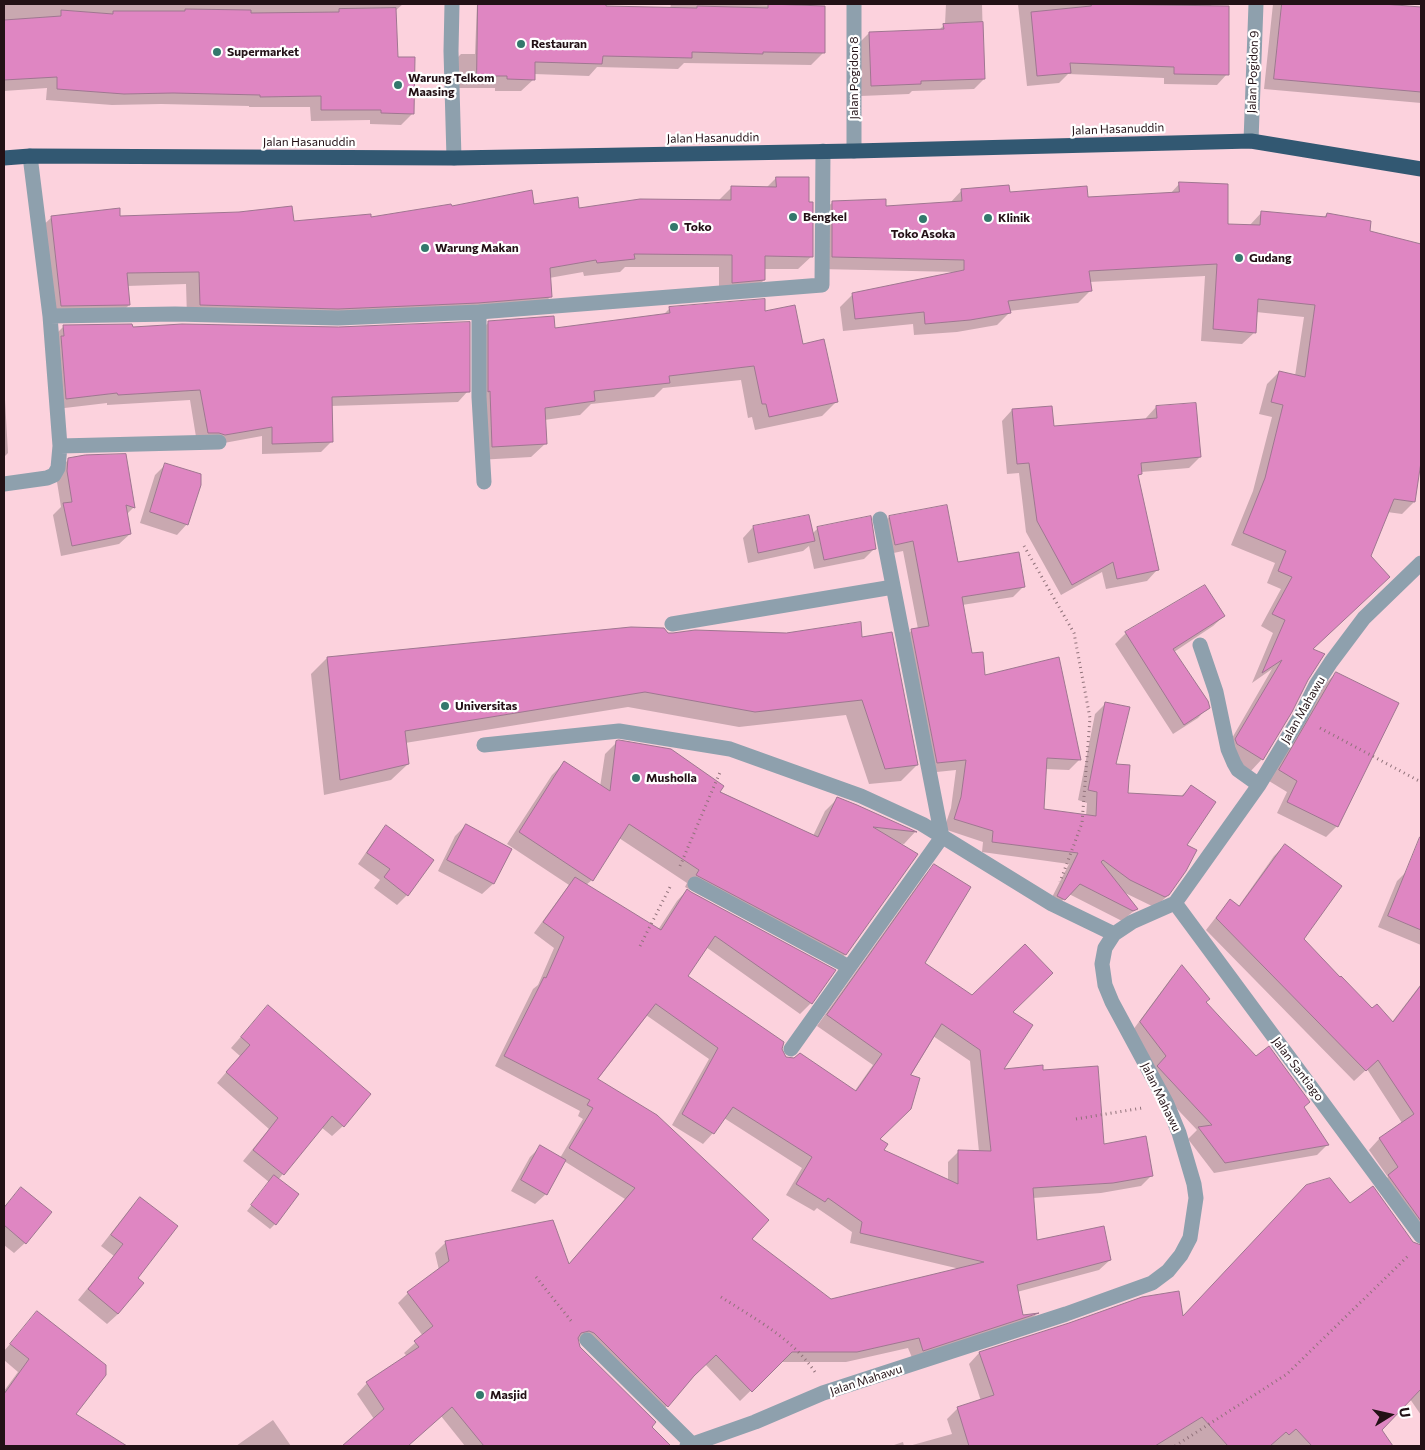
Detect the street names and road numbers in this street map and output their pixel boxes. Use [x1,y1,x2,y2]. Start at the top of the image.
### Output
street label: Jalan Pogidon 9 [1244,30,1262,114]
street label: Jalan Pogidon 8 [847,37,861,119]
street label: Jalan Hasanuddin [1071,120,1165,138]
street label: Jalan Hasanuddin [667,130,759,146]
street label: Jalan Hasanuddin [263,135,355,149]
street label: Jalan Mahawu [1278,674,1328,746]
street label: Jalan Santiago [1269,1034,1327,1104]
street label: Jalan Mahawu [1138,1060,1184,1134]
street label: Jalan Mahawu [828,1362,904,1398]

